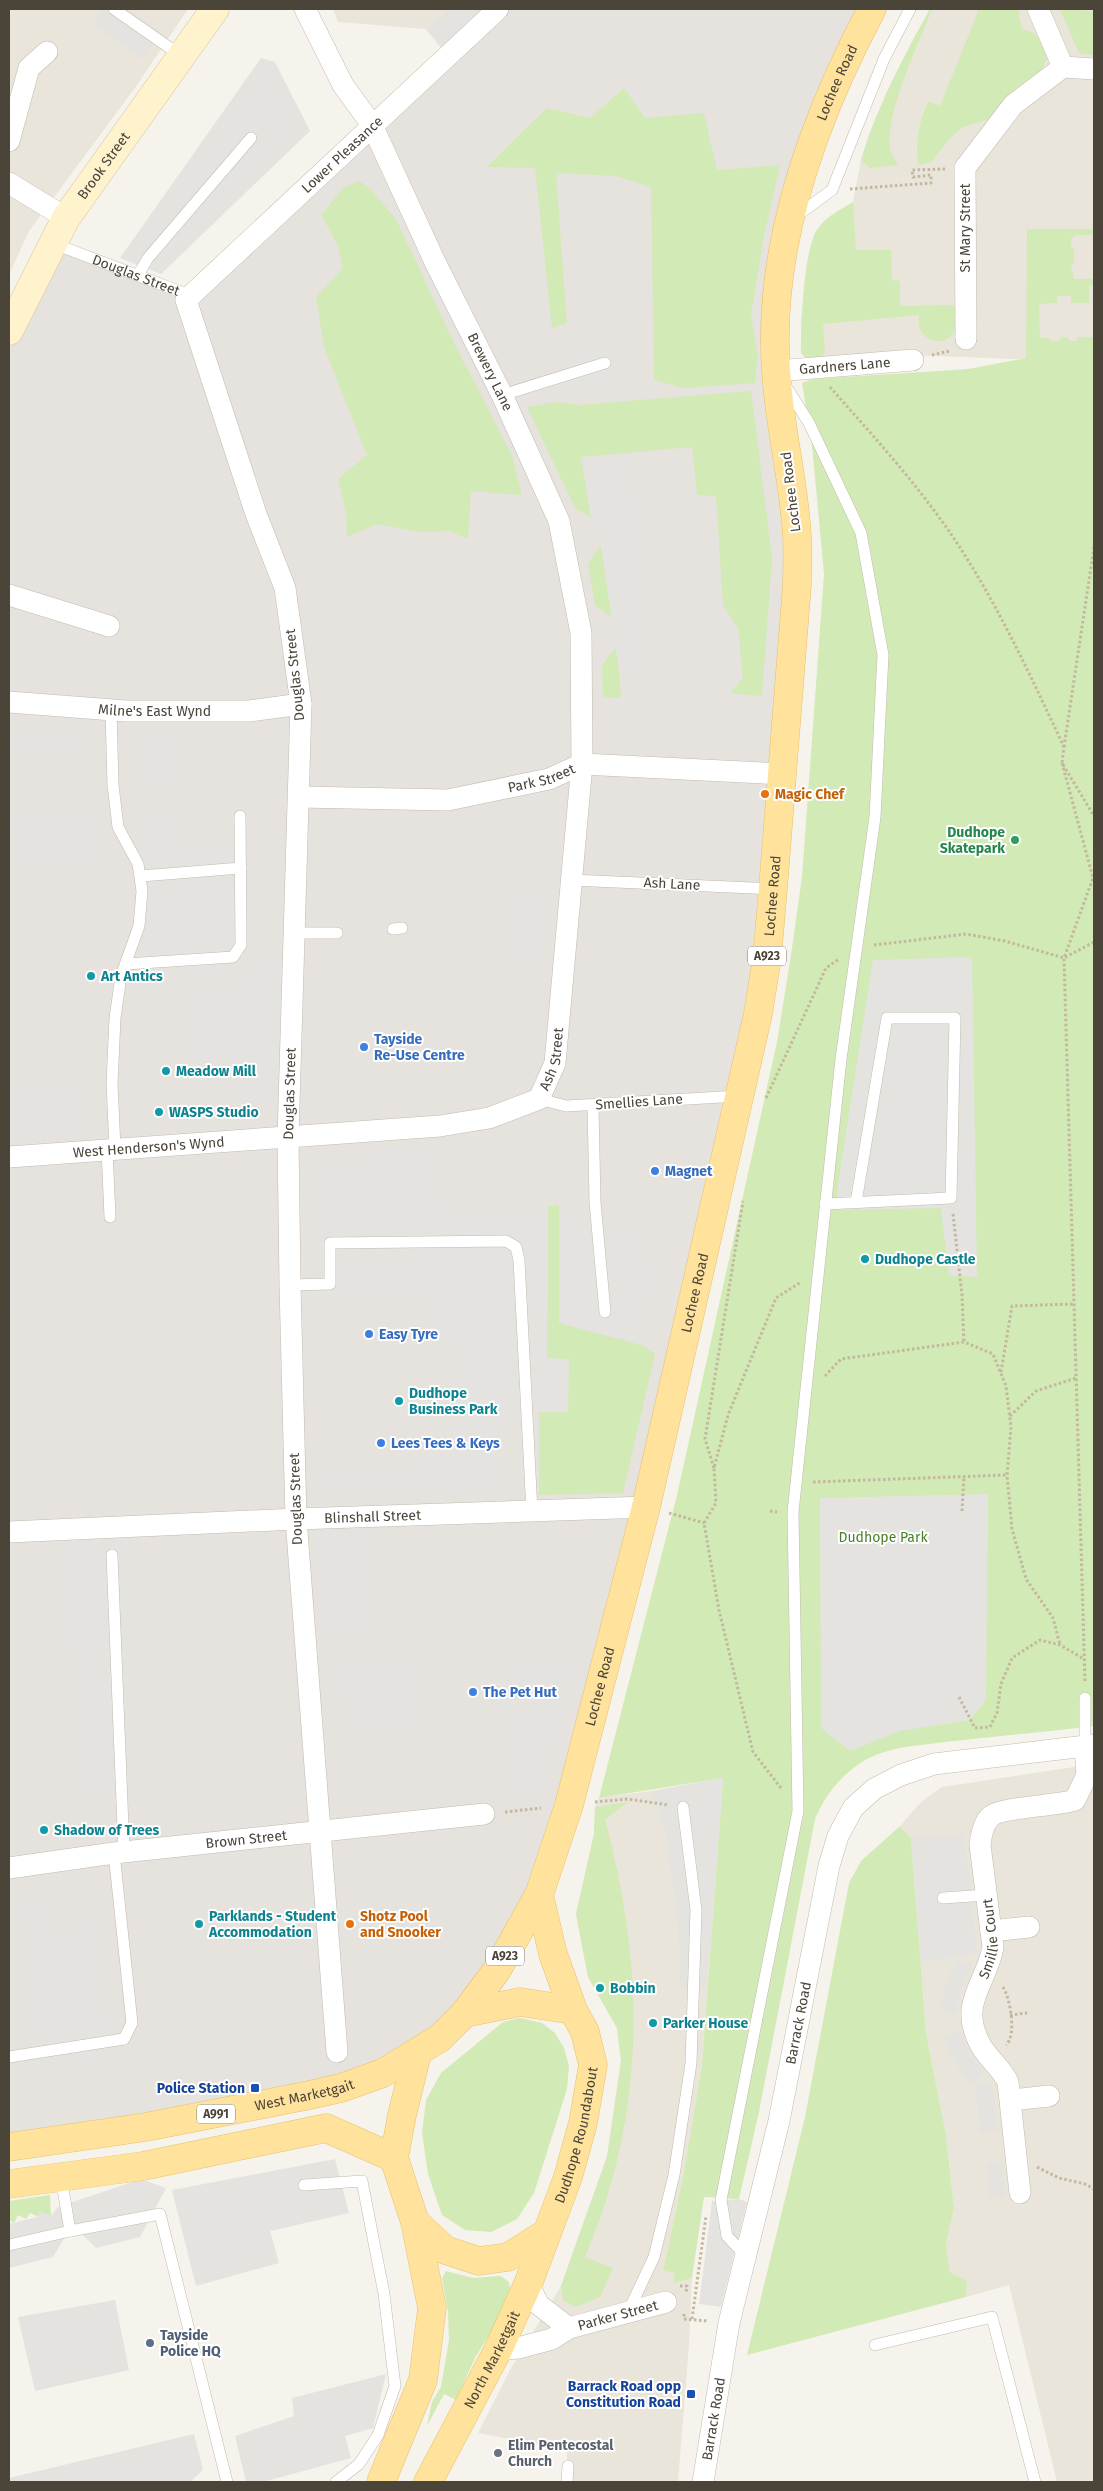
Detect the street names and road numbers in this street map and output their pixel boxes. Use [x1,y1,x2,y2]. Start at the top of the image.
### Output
street label: Lochee Road [813,42,861,123]
street label: Lower Pleasance [298,112,386,196]
street label: Brook Street [74,128,134,203]
street label: St Mary Street [957,183,974,272]
street label: Douglas Street [90,251,183,300]
street label: Brewery Lane [464,330,516,414]
street label: Gardners Lane [799,353,891,378]
street label: Lochee Road [778,451,804,533]
street label: Douglas Street [282,627,308,722]
street label: Milne's East Wynd [98,700,211,720]
street label: Park Street [506,760,578,796]
street label: Lochee Road [760,855,784,937]
street label: Ash Lane [643,874,701,894]
road number: A923 [748,946,786,966]
street label: Ash Street [535,1026,567,1093]
street label: Douglas Street [279,1046,299,1140]
street label: Smellies Lane [595,1090,683,1114]
street label: West Henderson's Wynd [72,1133,225,1161]
street label: Lochee Road [677,1251,712,1334]
street label: Douglas Street [286,1452,306,1545]
street label: Blinshall Street [324,1506,422,1527]
street label: Lochee Road [581,1645,618,1728]
street label: Brown Street [205,1826,289,1852]
street label: Smillie Court [975,1897,1002,1981]
road number: A923 [486,1946,524,1965]
street label: Barrack Road [782,1980,815,2066]
street label: Dudhope Roundabout [550,2065,601,2206]
street label: West Marketgait [253,2075,357,2114]
road number: A991 [197,2104,235,2124]
street label: Parker Street [576,2296,661,2334]
street label: North Marketgait [460,2307,524,2411]
street label: Barrack Road [698,2376,728,2462]

